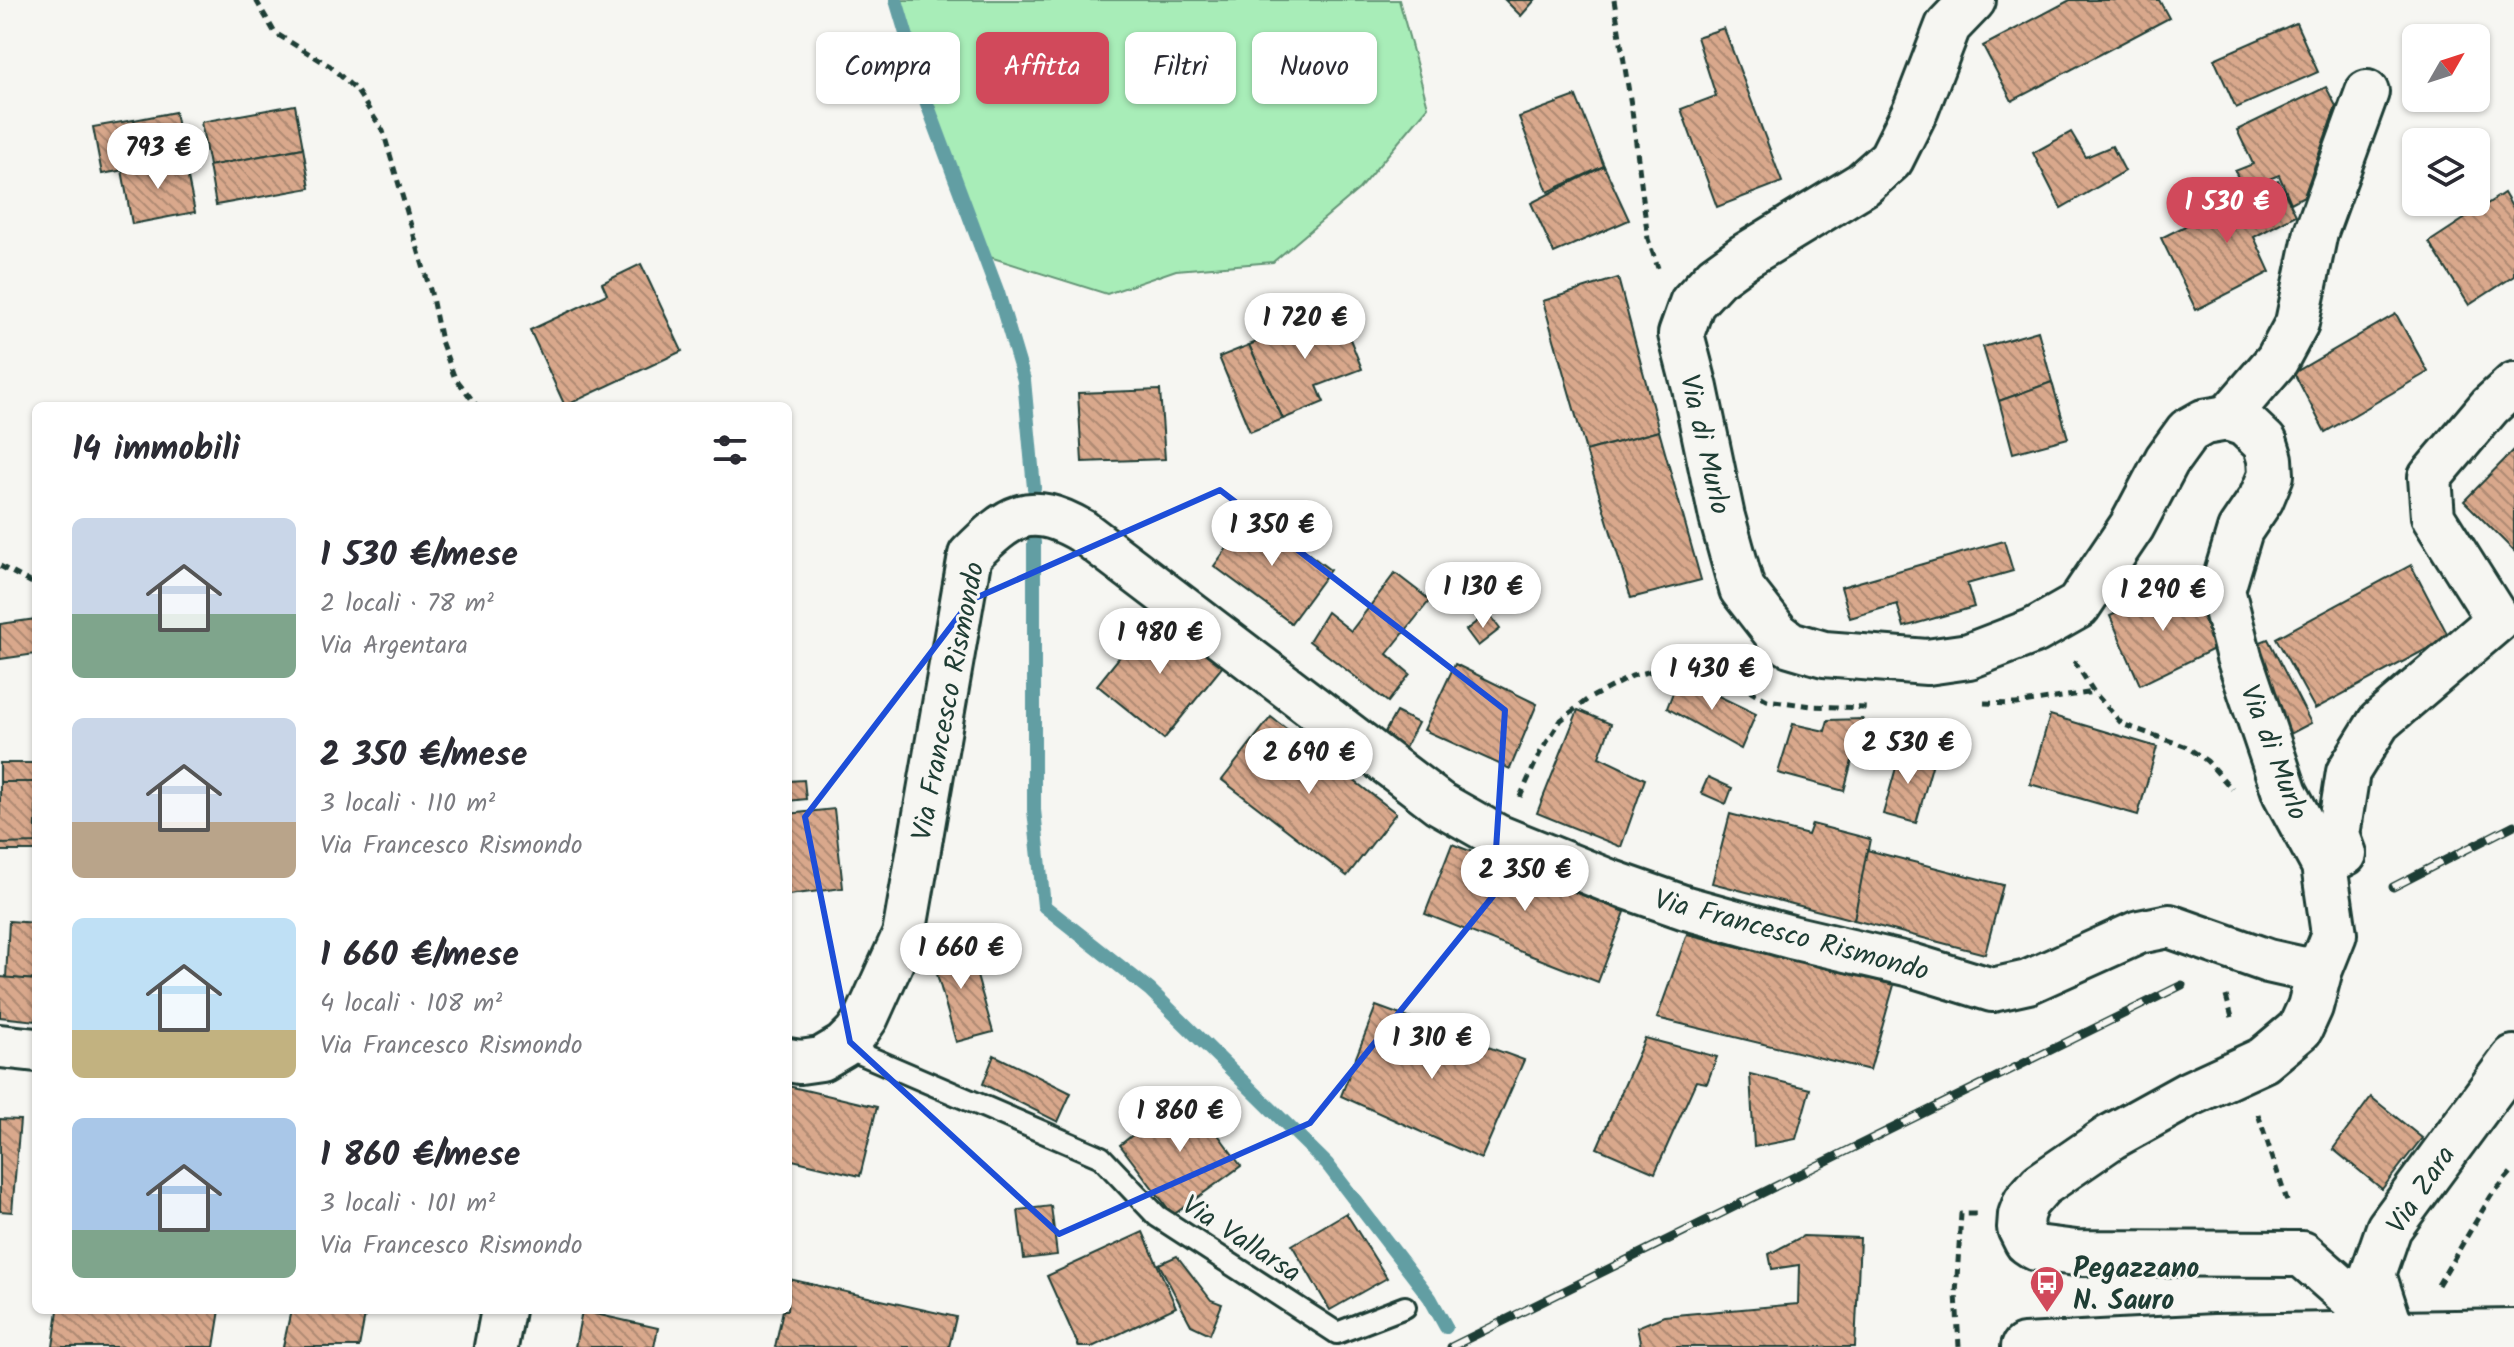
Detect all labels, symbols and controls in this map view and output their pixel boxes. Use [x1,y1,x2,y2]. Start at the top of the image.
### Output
north arrow [2402,24,2490,112]
map controls [2402,24,2490,216]
chip: Compra [816,32,960,104]
chip: Affitta [976,32,1109,104]
chip: Filtri [1125,32,1236,104]
chip: Nuovo [1252,32,1377,104]
pin: 793 € [102,123,214,191]
text: 793 € [125,128,191,170]
button: layers [2402,128,2490,216]
pin: 1 530 € [2153,177,2301,245]
text: 1 530 € [2184,182,2270,224]
pin: 1 720 € [1231,293,1379,361]
text: 1 720 € [1262,298,1348,340]
street label: Via di Murlo [1666,370,1741,519]
text: 14 immobili [72,423,240,477]
icon: filters [708,428,752,472]
pin: 1 350 € [1198,500,1346,568]
text: 1 350 € [1229,505,1315,547]
text: 1 530 €/mese [320,529,518,583]
icon: home [136,550,232,646]
street label: Via Francesco Rismondo [900,558,999,845]
pin: 1 130 € [1409,562,1557,630]
pin: 1 290 € [2089,565,2237,633]
text: 1 130 € [1443,567,1523,609]
text: 1 290 € [2120,570,2206,612]
text: 2 locali · 78 m² [320,583,494,625]
pin: 1 980 € [1086,608,1234,676]
text: 1 980 € [1117,613,1203,655]
text: Via Argentara [320,625,468,667]
pin: 1 430 € [1638,644,1786,712]
text: 1 430 € [1669,649,1755,691]
street label: Via di Murlo [2226,678,2319,827]
pin: 2 530 € [1834,718,1982,786]
text: 2 530 € [1862,723,1954,765]
pin: 2 690 € [1235,728,1383,796]
text: 2 350 €/mese [320,729,527,783]
text: 2 690 € [1263,733,1355,775]
icon: home [136,750,232,846]
text: 3 locali · 110 m² [320,783,495,825]
text: Via Francesco Rismondo [320,825,583,867]
pin: 2 350 € [1451,845,1599,913]
text: 2 350 € [1479,850,1571,892]
street label: Via Francesco Rismondo [1649,878,1934,995]
pin: 1 660 € [887,923,1035,991]
text: 1 660 € [918,928,1004,970]
text: 1 660 €/mese [320,929,519,983]
icon: home [136,950,232,1046]
text: 4 locali · 108 m² [320,983,502,1025]
pin: 1 310 € [1358,1013,1506,1081]
text: 1 310 € [1392,1018,1472,1060]
text: Via Francesco Rismondo [320,1025,583,1067]
pin: 1 860 € [1106,1086,1254,1154]
text: 1 860 € [1136,1091,1224,1133]
text: 1 860 €/mese [320,1129,520,1183]
street label: Via Zara [2376,1137,2468,1244]
icon: home [136,1150,232,1246]
text: 3 locali · 101 m² [320,1183,495,1225]
street label: Via Vallarsa [1172,1184,1310,1296]
text: Via Francesco Rismondo [320,1225,583,1267]
place label: Pegazzano N. Sauro [2073,1247,2199,1324]
bus stop icon: Pegazzano N. Sauro [2028,1264,2066,1314]

